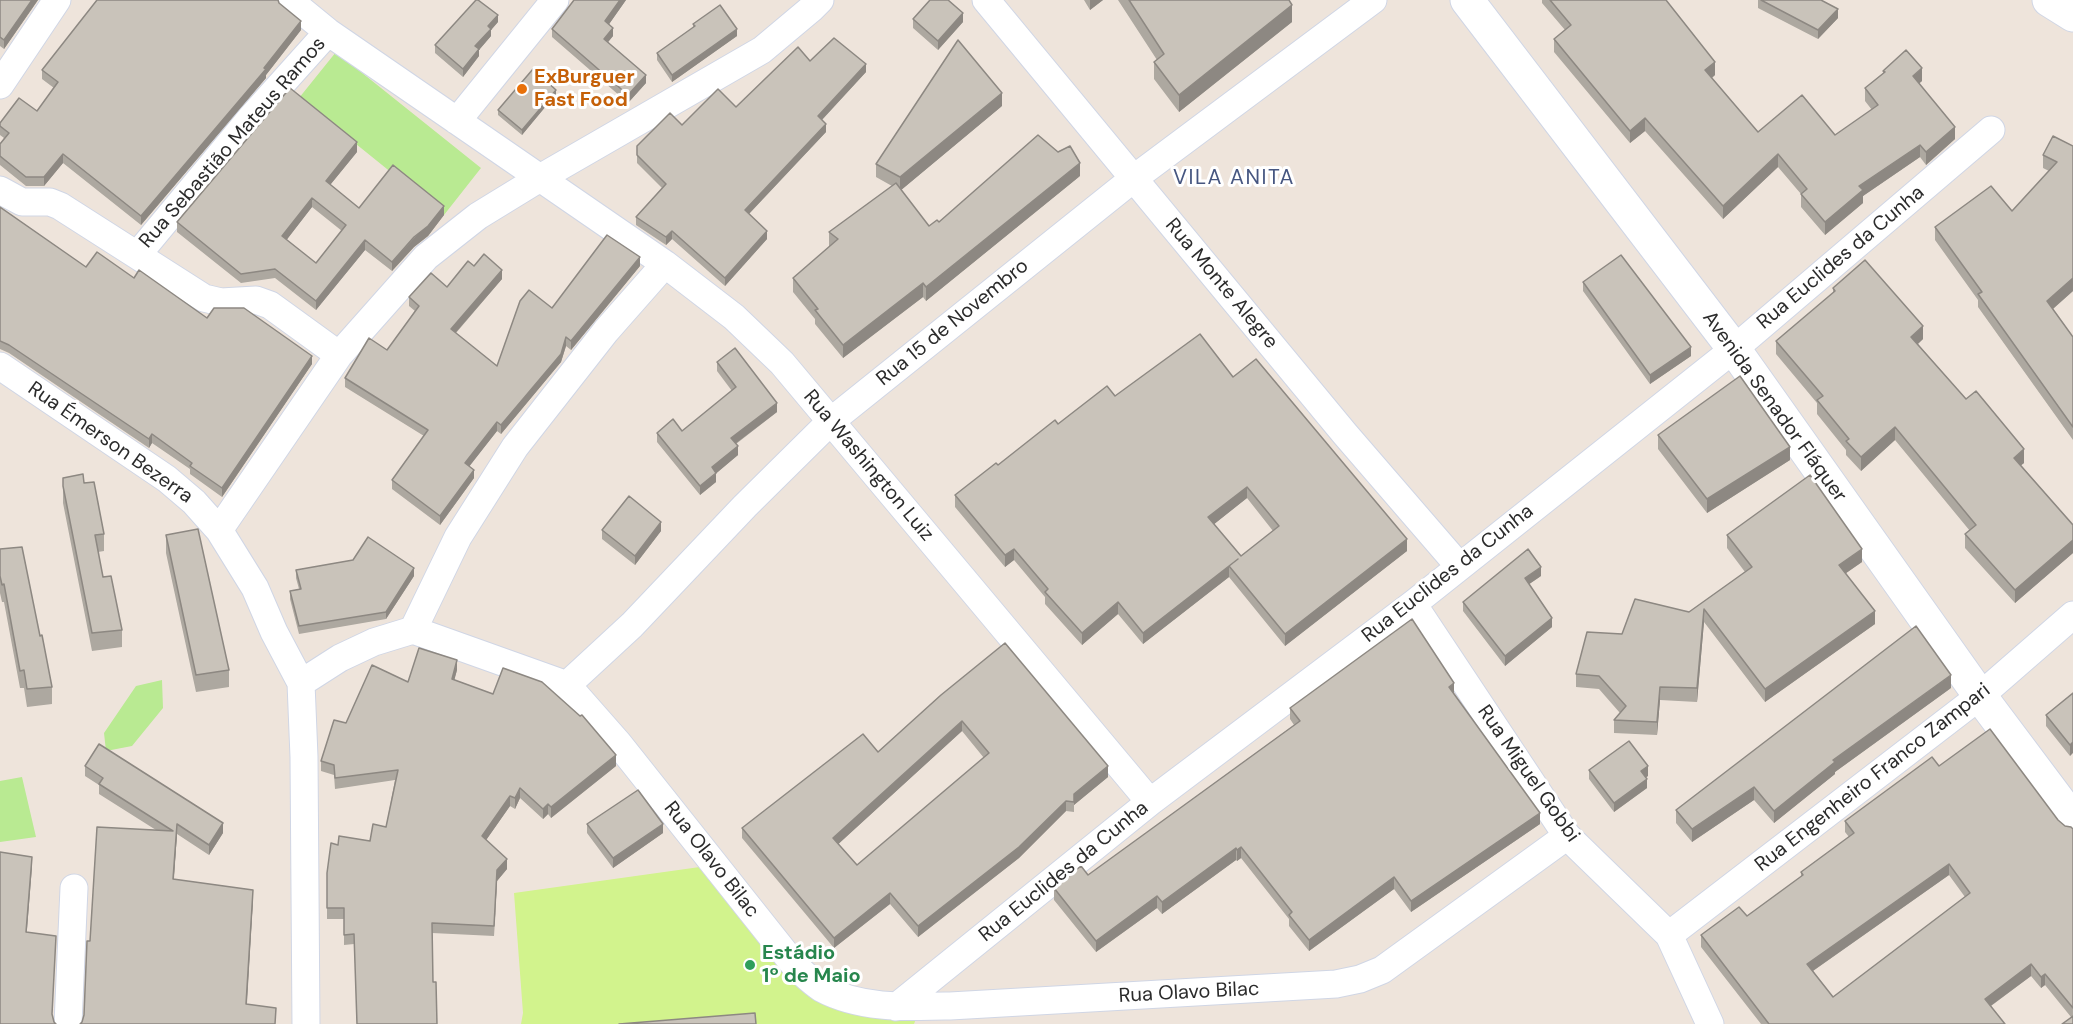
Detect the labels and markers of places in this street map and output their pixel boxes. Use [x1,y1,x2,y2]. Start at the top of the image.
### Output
place label: ExBurguer Fast Food [534,66,635,113]
marker: ExBurguer Fast Food [515,82,529,96]
place label: Estádio 1º de Maio [762,942,861,989]
marker: Estádio 1º de Maio [743,958,757,972]

